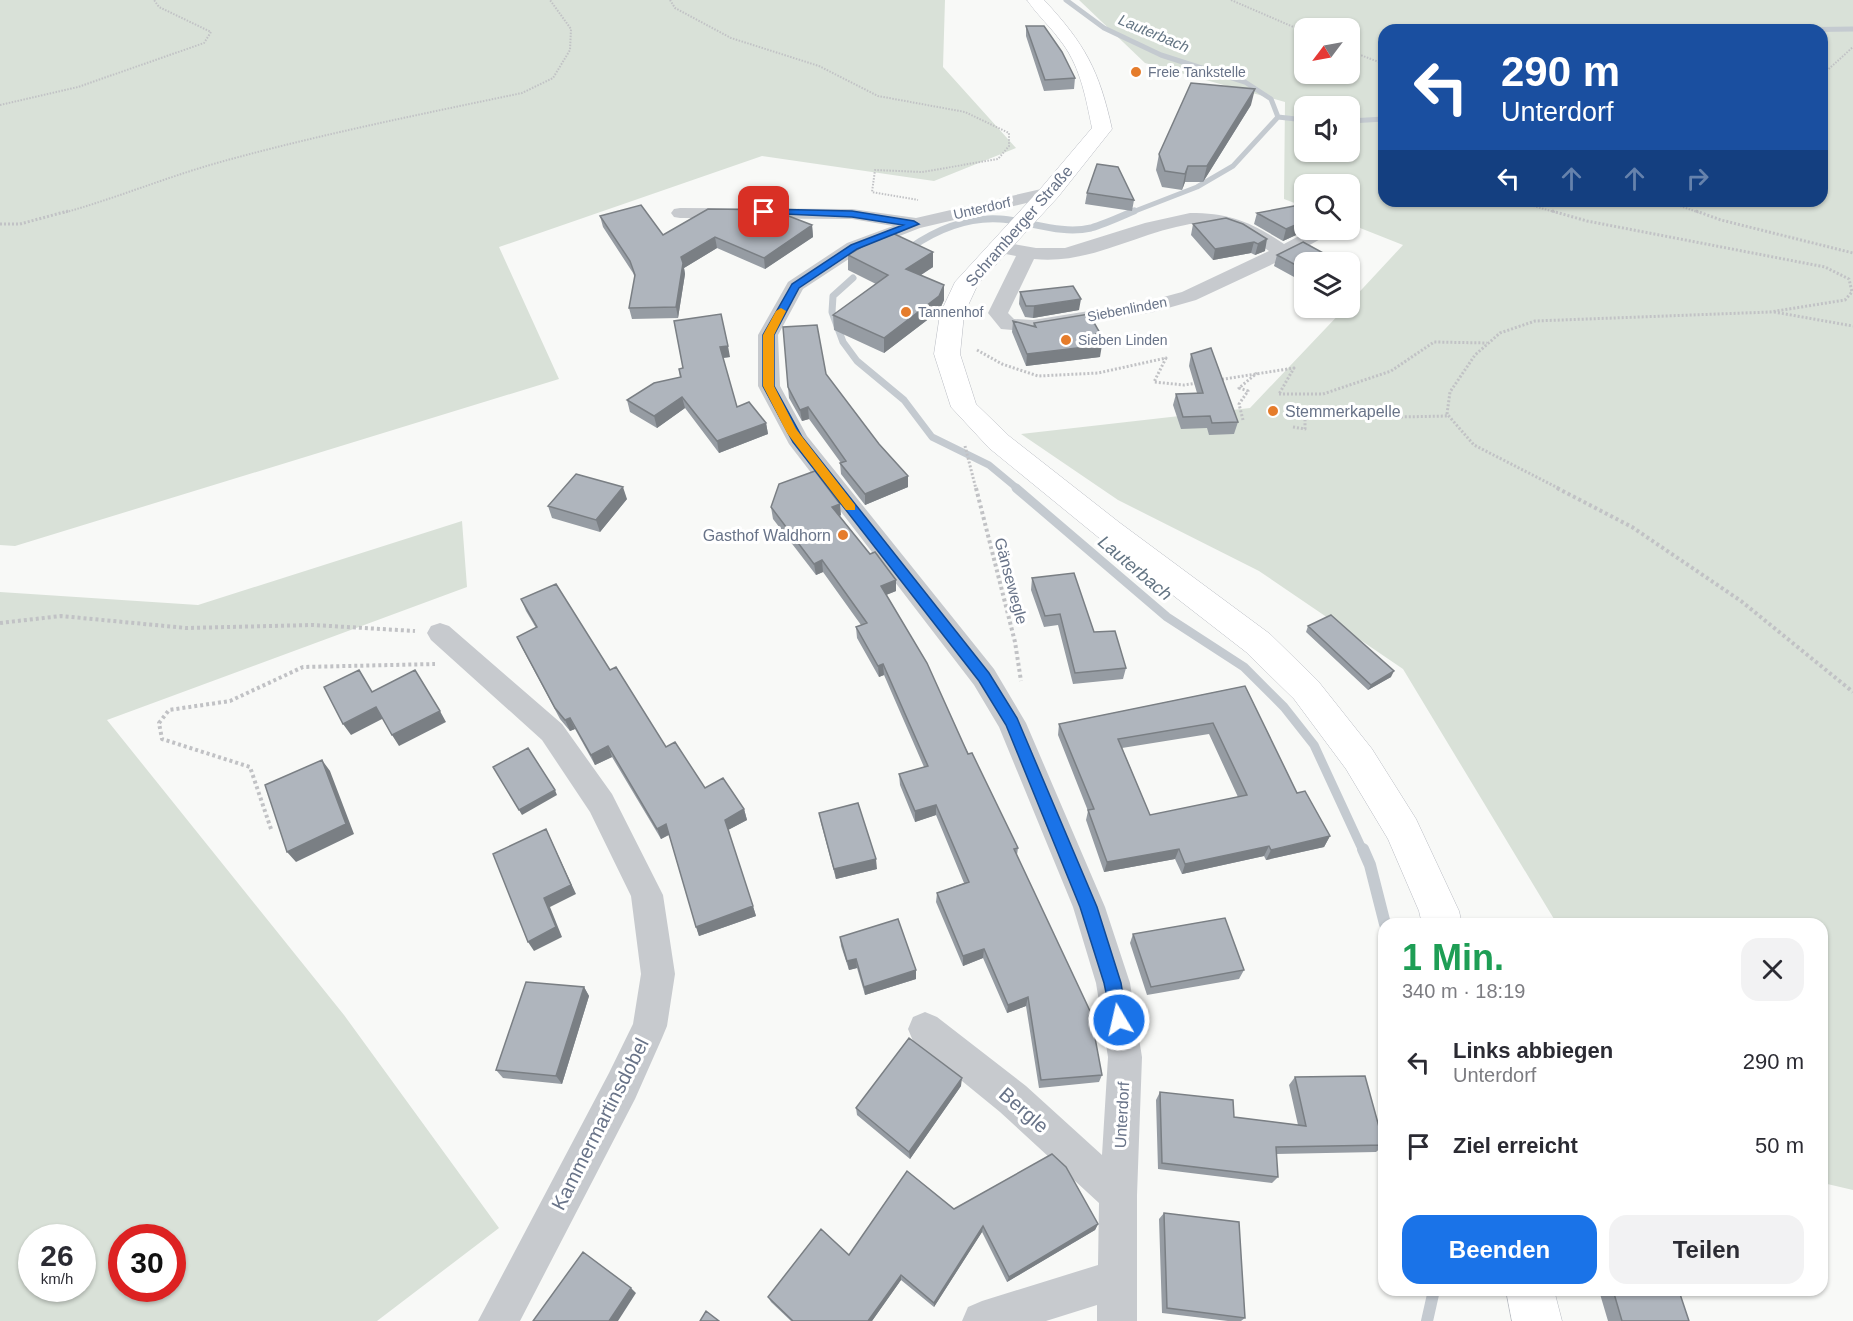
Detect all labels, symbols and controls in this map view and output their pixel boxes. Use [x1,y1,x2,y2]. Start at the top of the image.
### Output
water label: Lauterbach [1116,11,1192,55]
north arrow [1294,18,1360,84]
map controls [1294,18,1360,318]
icon: left [1402,48,1480,126]
text: 290 m [1501,48,1620,95]
place label: Freie Tankstelle [1148,64,1246,80]
marker: Freie Tankstelle [1129,65,1143,79]
button: sound [1294,96,1360,162]
text: Unterdorf [1501,97,1614,127]
street label: Schramberger Straße [962,162,1076,290]
icon: left [1492,162,1525,195]
icon: ahead [1555,162,1588,195]
icon: ahead [1618,162,1651,195]
icon: right [1681,162,1714,195]
button: search [1294,174,1360,240]
pin [738,186,789,237]
street label: Unterdorf [952,194,1012,222]
icon: arrive [747,195,780,228]
button: layers [1294,252,1360,318]
street label: Siebenlinden [1086,293,1168,325]
place label: Tannenhof [918,304,984,320]
marker: Tannenhof [899,305,913,319]
place label: Sieben Linden [1078,332,1168,348]
marker: Sieben Linden [1059,333,1073,347]
place label: Stemmerkapelle [1285,403,1401,420]
marker: Stemmerkapelle [1266,404,1280,418]
place label: Gasthof Waldhorn [703,527,831,544]
marker: Gasthof Waldhorn [836,528,850,542]
water label: Lauterbach [1094,531,1176,605]
street label: Gänsewegle [991,536,1031,626]
text: 1 Min. [1402,937,1504,978]
button: close [1741,938,1804,1001]
text: 340 m · 18:19 [1402,980,1525,1002]
position arrow [1087,988,1151,1052]
street label: Kammermartinsdobel [547,1034,653,1214]
text: Links abbiegen [1453,1038,1613,1063]
icon: left [1402,1046,1435,1079]
text: 290 m [1743,1049,1804,1074]
text: Unterdorf [1453,1064,1536,1086]
street label: Unterdorf [1112,1081,1132,1149]
street label: Bergle [995,1083,1053,1137]
icon: arrive [1402,1130,1435,1163]
text: Ziel erreicht [1453,1133,1578,1158]
text: 50 m [1755,1133,1804,1158]
button: Beenden [1402,1215,1597,1284]
button: Teilen [1609,1215,1804,1284]
speed limit sign: 30 [108,1224,186,1302]
text: 26 [40,1239,74,1272]
text: km/h [41,1270,73,1287]

